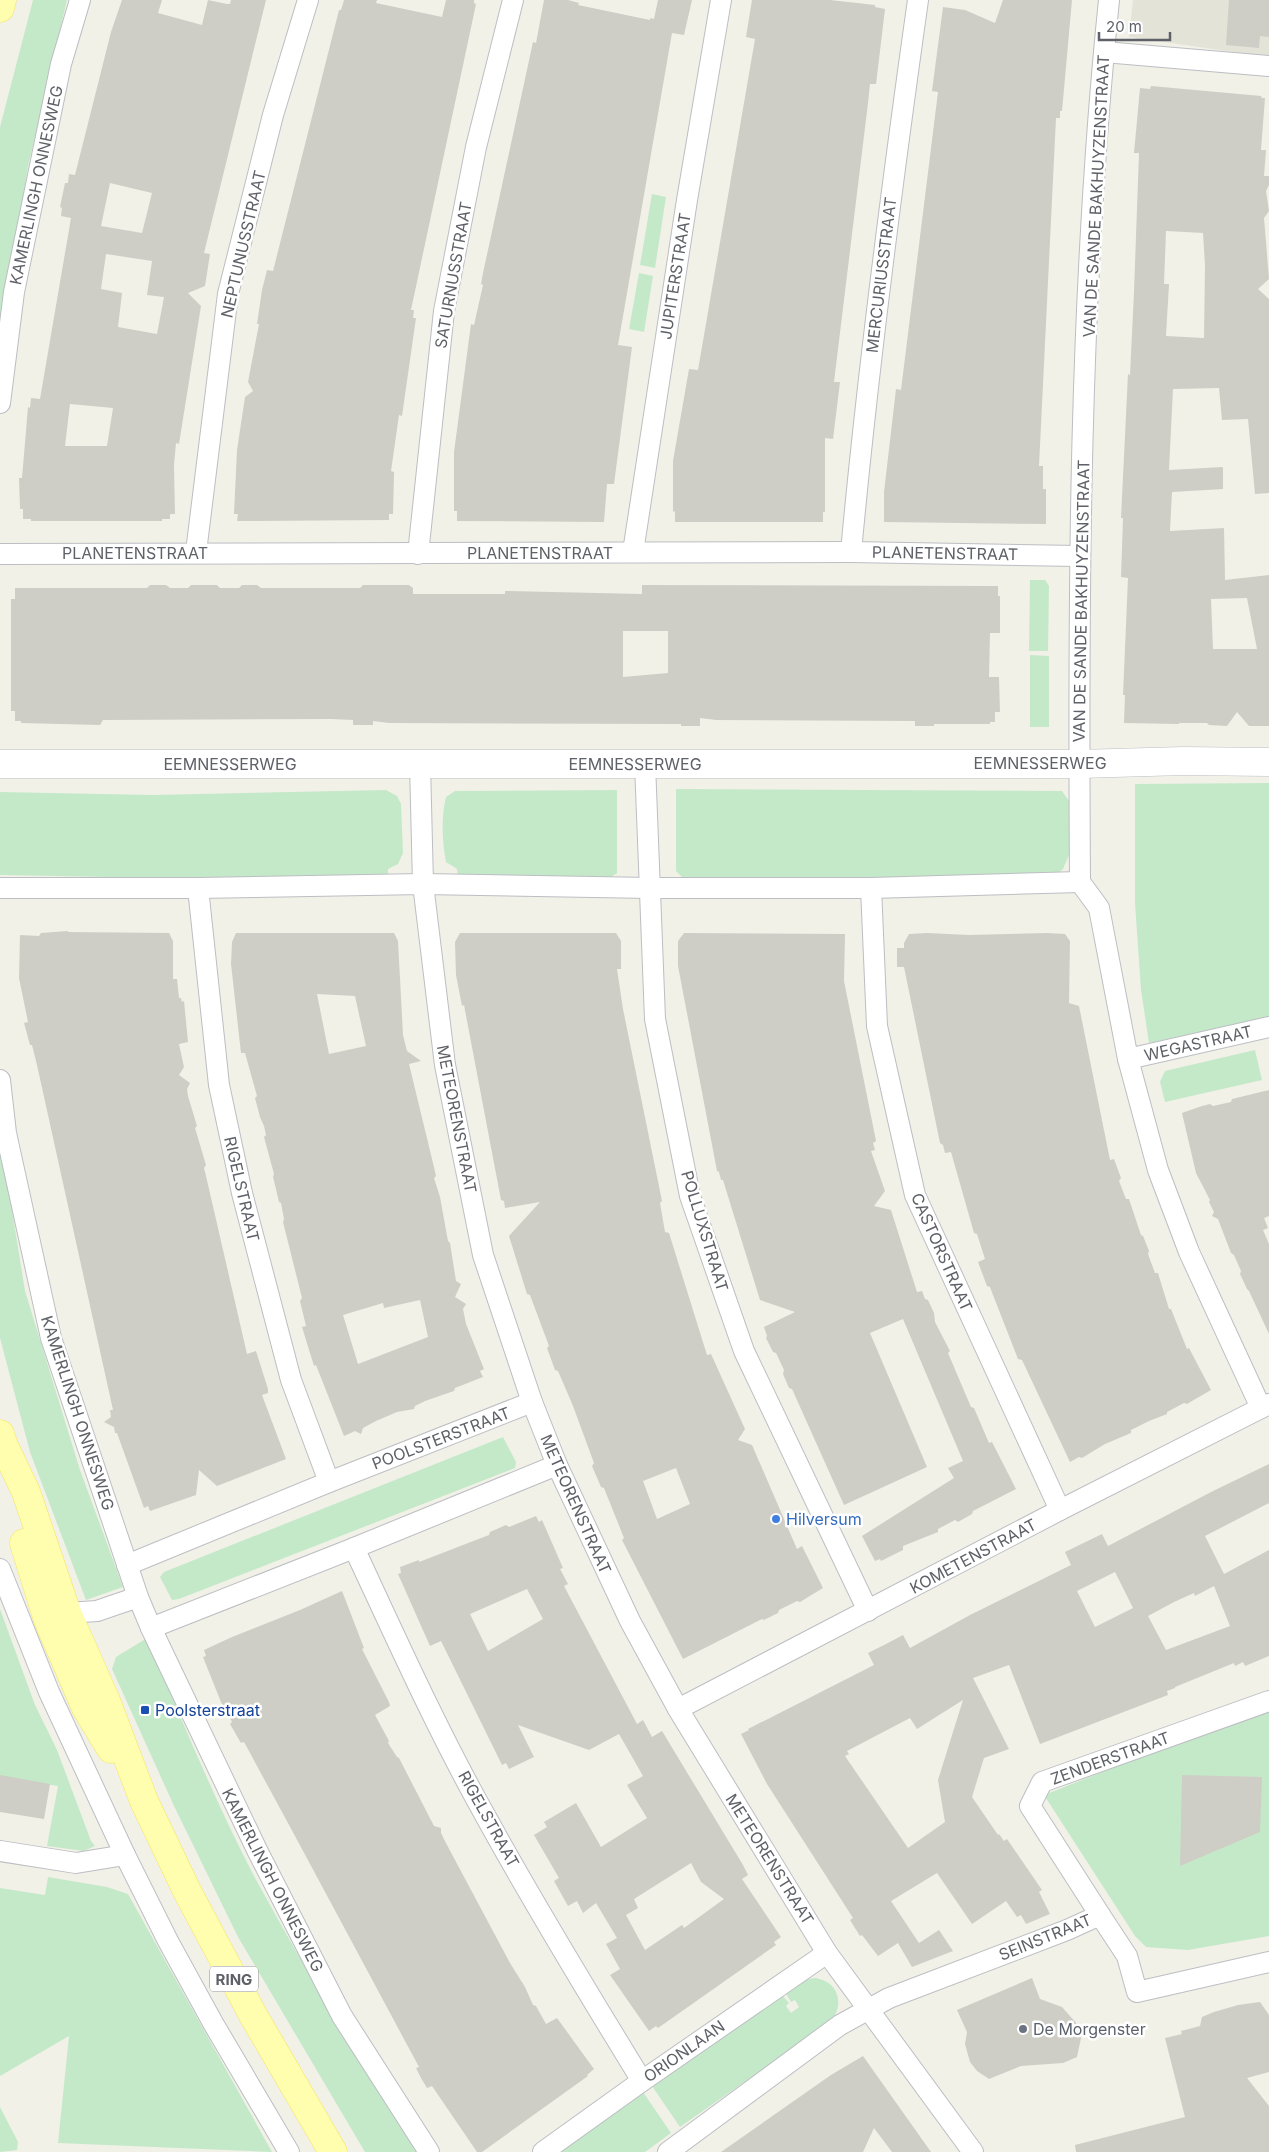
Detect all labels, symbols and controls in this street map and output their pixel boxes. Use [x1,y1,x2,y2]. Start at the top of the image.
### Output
scale bar [1099,10,1170,42]
text: 20 m [1106,17,1142,36]
street label: VAN DE SANDE BAKHUYZENSTRAAT [1079,54,1113,338]
street label: KAMERLINGH ONNESWEG [5,83,67,287]
street label: NEPTUNUSSTRAAT [216,168,270,320]
street label: MERCURIUSSTRAAT [862,196,900,354]
street label: SATURNUSSTRAAT [430,200,476,350]
street label: JUPITERSTRAAT [655,211,695,341]
street label: VAN DE SANDE BAKHUYZENSTRAAT [1069,459,1093,743]
street label: PLANETENSTRAAT [872,542,1018,564]
street label: PLANETENSTRAAT [62,543,208,563]
street label: PLANETENSTRAAT [467,543,613,563]
street label: EEMNESSERWEG [973,753,1107,773]
street label: EEMNESSERWEG [163,754,297,774]
street label: EEMNESSERWEG [568,754,702,774]
street label: WEGASTRAAT [1142,1021,1254,1065]
street label: METEORENSTRAAT [433,1043,481,1195]
street label: RIGELSTRAAT [220,1134,264,1244]
street label: POLLUXSTRAAT [677,1168,733,1294]
street label: CASTORSTRAAT [907,1190,977,1314]
street label: KAMERLINGH ONNESWEG [37,1313,119,1513]
street label: POOLSTERSTRAAT [369,1402,513,1474]
street label: METEORENSTRAAT [536,1431,616,1577]
place label: Hilversum [786,1509,862,1529]
marker: Hilversum [770,1513,782,1525]
street label: KOMETENSTRAAT [906,1514,1040,1598]
place label: Poolsterstraat [155,1700,260,1720]
marker: Poolsterstraat [139,1704,151,1716]
street label: ZENDERSTRAAT [1048,1727,1172,1789]
street label: RIGELSTRAAT [454,1767,524,1871]
street label: KAMERLINGH ONNESWEG [218,1785,328,1975]
street label: METEORENSTRAAT [722,1790,818,1928]
street label: SEINSTRAAT [996,1909,1094,1965]
road number: RING [210,1966,258,1992]
street label: ORIONLAAN [640,2016,728,2086]
place label: De Morgenster [1033,2019,1146,2039]
marker: De Morgenster [1017,2023,1029,2035]

